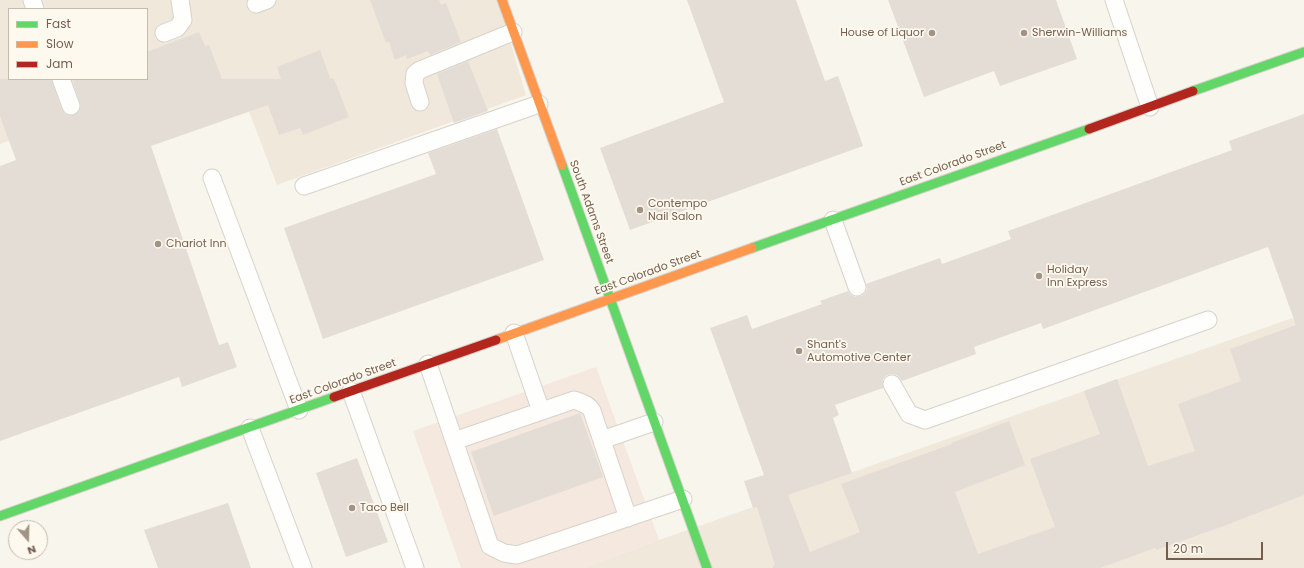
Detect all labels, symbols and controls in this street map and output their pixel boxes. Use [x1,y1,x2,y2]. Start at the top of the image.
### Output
legend [8,8,148,80]
text: Fast [46,15,71,32]
place label: House of Liquor [840,26,924,40]
place label: Sherwin-Williams [1032,26,1127,40]
marker: House of Liquor [927,28,937,38]
marker: Sherwin-Williams [1019,28,1029,38]
text: Slow [46,35,74,52]
text: Jam [46,55,73,72]
street label: East Colorado Street [898,139,1008,189]
street label: South Adams Street [566,159,616,265]
place label: Contempo Nail Salon [648,197,707,223]
marker: Contempo Nail Salon [635,205,645,215]
place label: Chariot Inn [166,237,227,251]
marker: Chariot Inn [153,239,163,249]
street label: East Colorado Street [593,248,703,298]
place label: Holiday Inn Express [1047,263,1107,289]
marker: Holiday Inn Express [1034,271,1044,281]
place label: Shant's Automotive Center [807,338,911,364]
marker: Shant's Automotive Center [794,346,804,356]
street label: East Colorado Street [288,357,398,407]
place label: Taco Bell [360,501,409,515]
marker: Taco Bell [347,503,357,513]
north arrow [8,520,48,560]
scale bar [1168,534,1265,560]
text: 20 m [1173,540,1203,557]
text: N [25,541,38,559]

